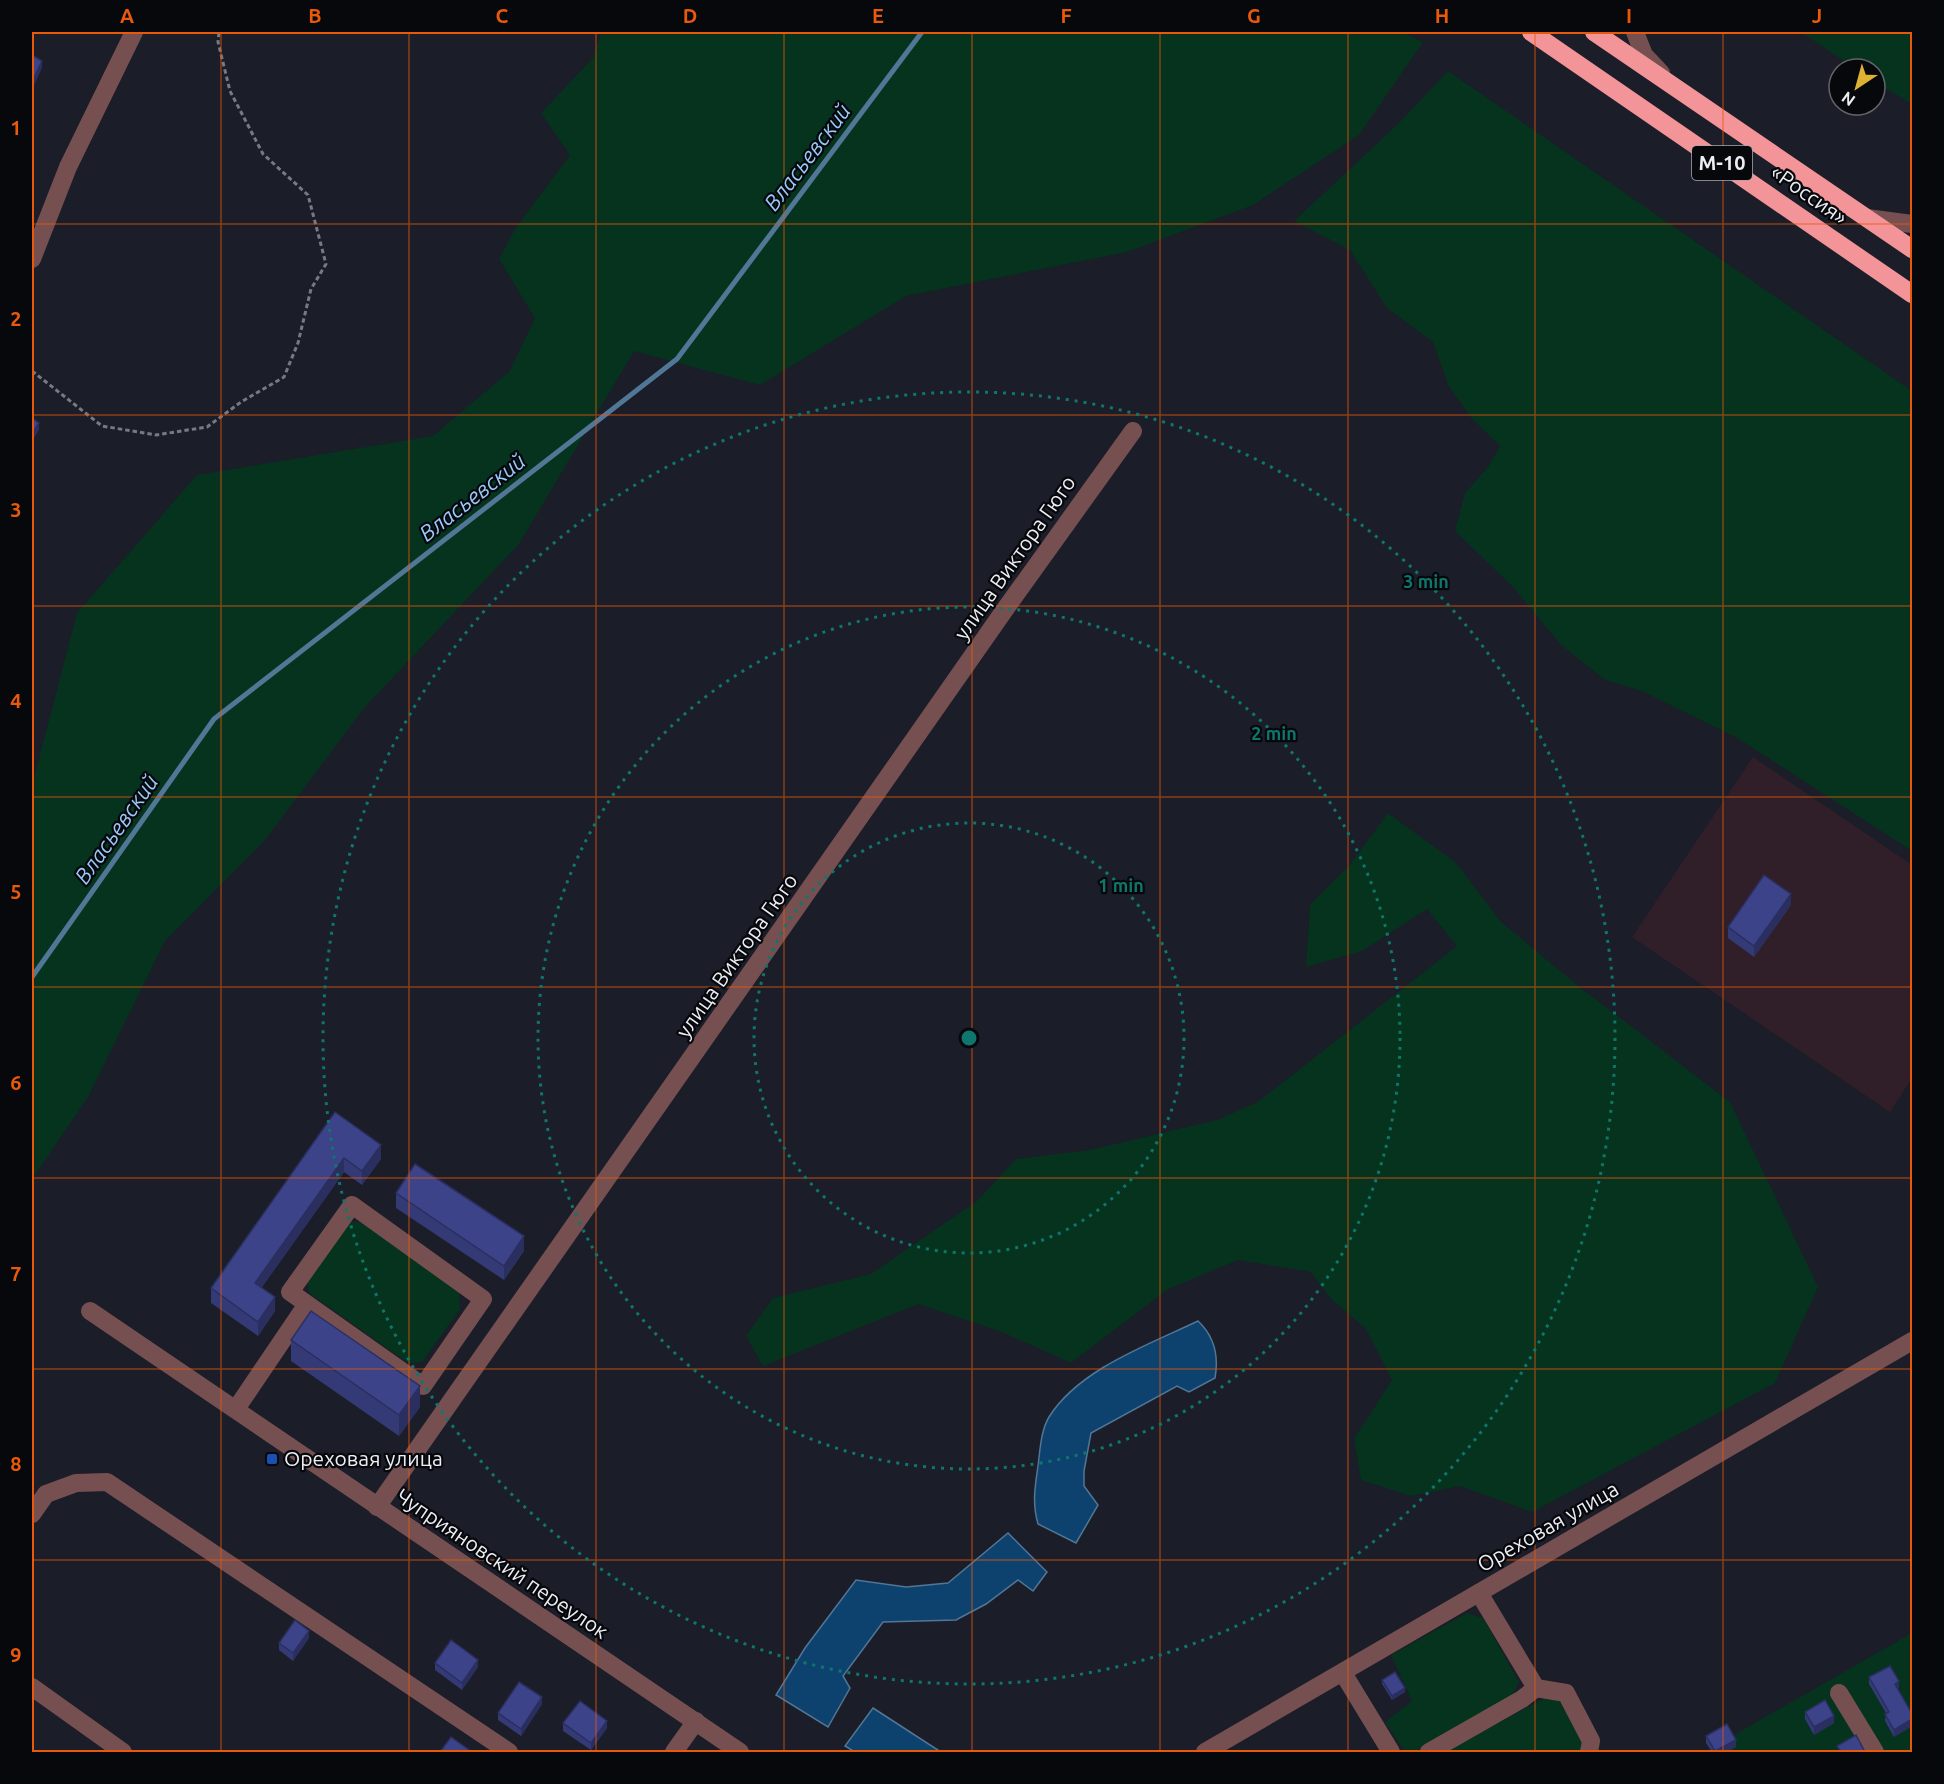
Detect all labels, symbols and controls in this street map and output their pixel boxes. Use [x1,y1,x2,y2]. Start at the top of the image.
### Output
text: A [120,4,134,27]
text: B [308,4,322,27]
text: C [496,4,509,27]
text: D [683,4,697,27]
text: E [872,4,884,27]
text: F [1060,4,1072,27]
text: G [1247,4,1261,27]
text: H [1435,4,1449,27]
text: I [1626,4,1632,27]
text: J [1812,4,1822,27]
north arrow [1827,57,1887,117]
text: N [1838,88,1858,110]
water label: Власьевский [758,98,855,215]
text: 1 [10,116,22,139]
road number: М-10 [1692,146,1752,180]
street label: «Россия» [1767,159,1852,229]
text: 2 [10,307,22,330]
water label: Власьевский [414,448,530,546]
street label: улица Виктора Гюго [949,471,1080,644]
text: 3 [10,498,22,521]
text: 3 min [1403,571,1449,591]
text: 4 [10,689,22,712]
text: 2 min [1251,723,1297,743]
water label: Власьевский [69,769,162,888]
street label: улица Виктора Гюго [671,869,802,1042]
text: 1 min [1098,875,1144,895]
text: 5 [10,880,22,903]
centre of rings [959,1028,979,1048]
text: 6 [10,1071,22,1094]
text: 7 [10,1262,22,1285]
place label: Ореховая улица [284,1446,443,1470]
text: 8 [10,1452,22,1475]
marker: Ореховая улица [265,1452,279,1466]
street label: Ореховая улица [1473,1476,1622,1576]
street label: Чуприяновский переулок [392,1483,613,1643]
text: 9 [10,1643,22,1666]

